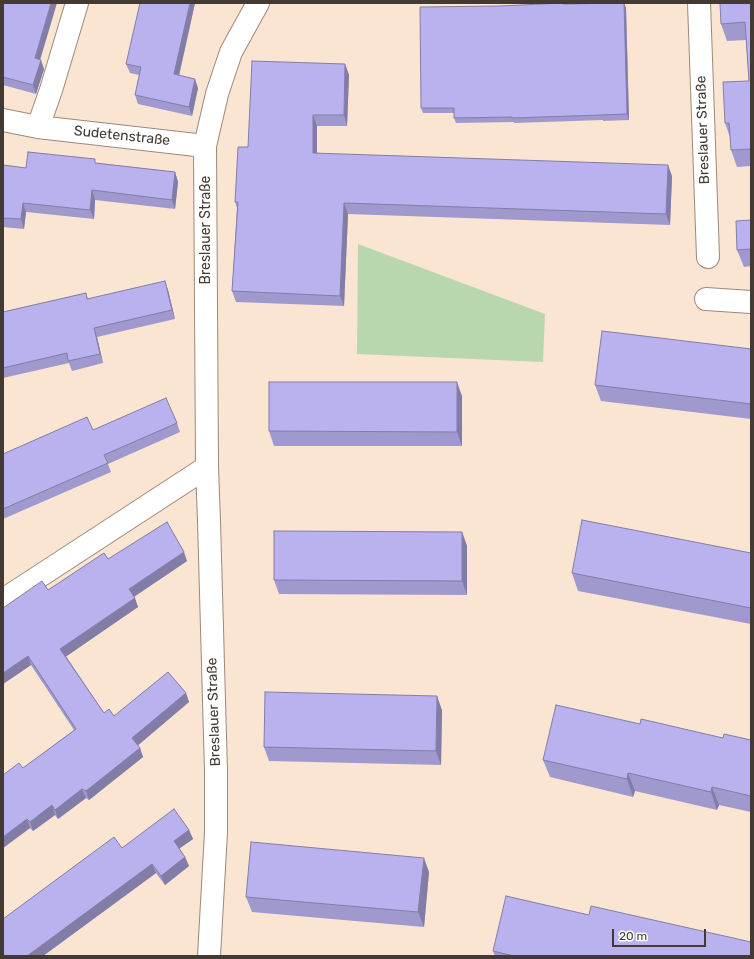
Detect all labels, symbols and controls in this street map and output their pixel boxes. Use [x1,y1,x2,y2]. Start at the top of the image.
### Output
street label: Breslauer Straße [693,75,713,185]
street label: Sudetenstraße [73,123,171,149]
street label: Breslauer Straße [198,176,214,284]
street label: Breslauer Straße [204,657,224,767]
scale bar [614,921,708,947]
text: 20 m [619,929,647,943]

